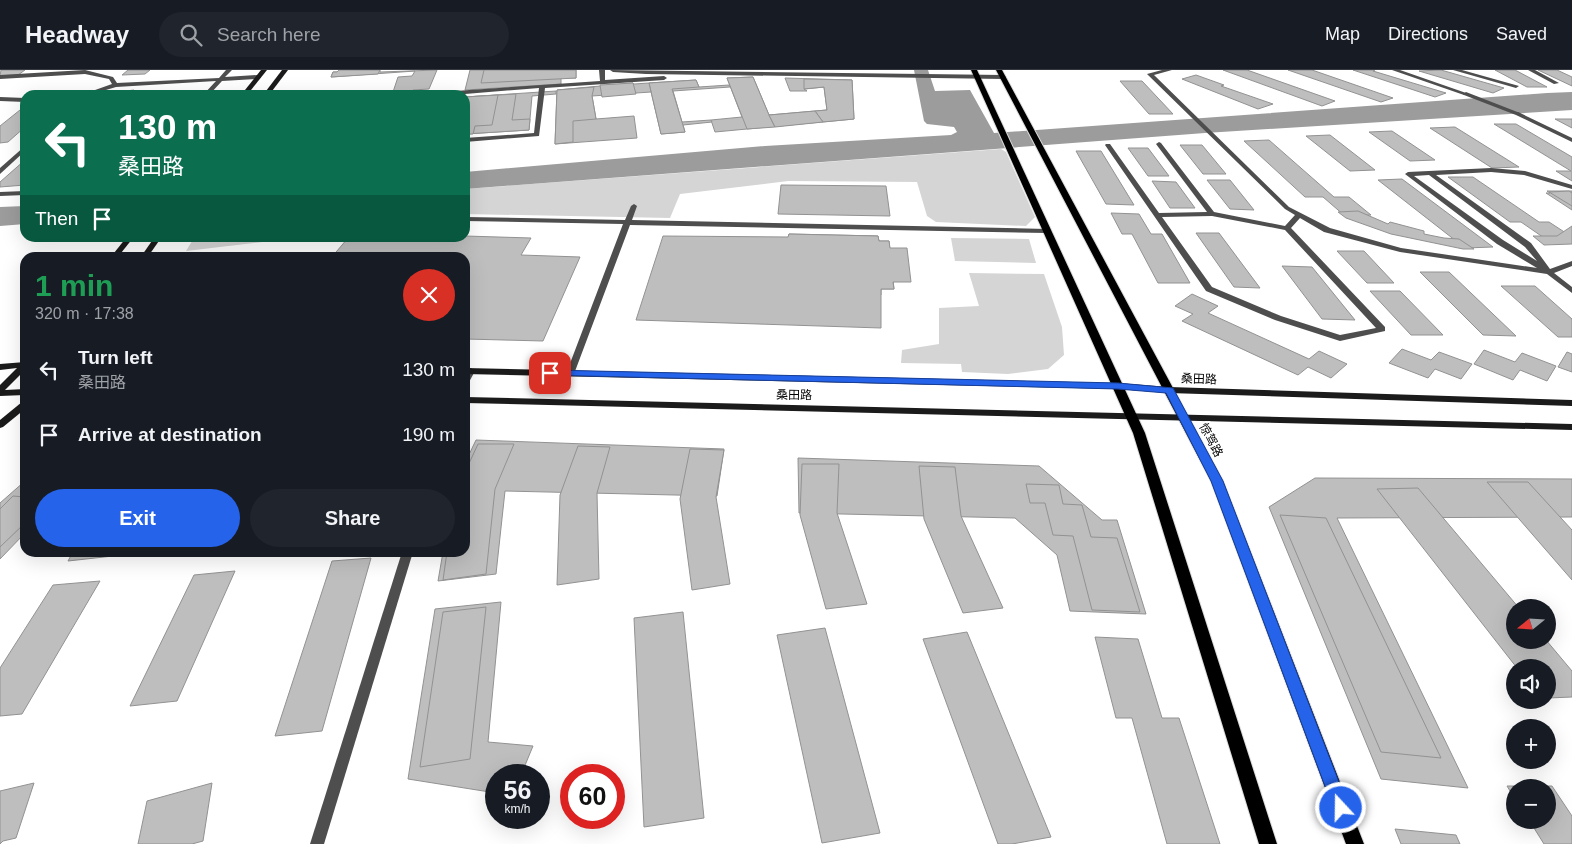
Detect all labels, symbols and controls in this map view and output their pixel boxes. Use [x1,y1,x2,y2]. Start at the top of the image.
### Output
search box [159,12,509,57]
text: Headway [25,21,129,48]
icon: search [177,21,205,49]
text: Search here [217,24,321,45]
text: Map [1325,24,1360,44]
text: Directions [1388,24,1468,44]
text: Saved [1496,24,1547,44]
text: 130 m [118,107,217,146]
icon: left [35,110,100,175]
text: 桑田路 [118,154,184,179]
icon: arrive [88,205,116,233]
text: Then [35,208,78,229]
text: 1 min [35,269,113,302]
button: close [403,269,455,321]
text: 320 m · 17:38 [35,305,134,322]
text: Turn left [78,347,153,368]
pin [529,352,571,394]
icon: left [35,356,63,384]
text: 130 m [402,359,455,380]
icon: arrive [536,359,564,387]
street label: 桑田路 [1181,371,1217,387]
text: 桑田路 [78,374,126,391]
street label: 桑田路 [776,388,812,402]
icon: arrive [35,421,63,449]
street label: 惊驾路 [1196,421,1226,459]
text: Arrive at destination [78,424,262,445]
text: 190 m [402,424,455,445]
button: Exit [35,489,240,547]
button: Share [250,489,455,547]
north arrow [1506,599,1556,649]
map controls [1506,599,1556,829]
button: sound [1506,659,1556,709]
button: + [1506,719,1556,769]
speed limit sign: 60 [560,764,625,829]
text: 56 [504,776,531,804]
button: − [1506,779,1556,829]
position arrow [1314,781,1366,833]
text: km/h [504,802,531,816]

